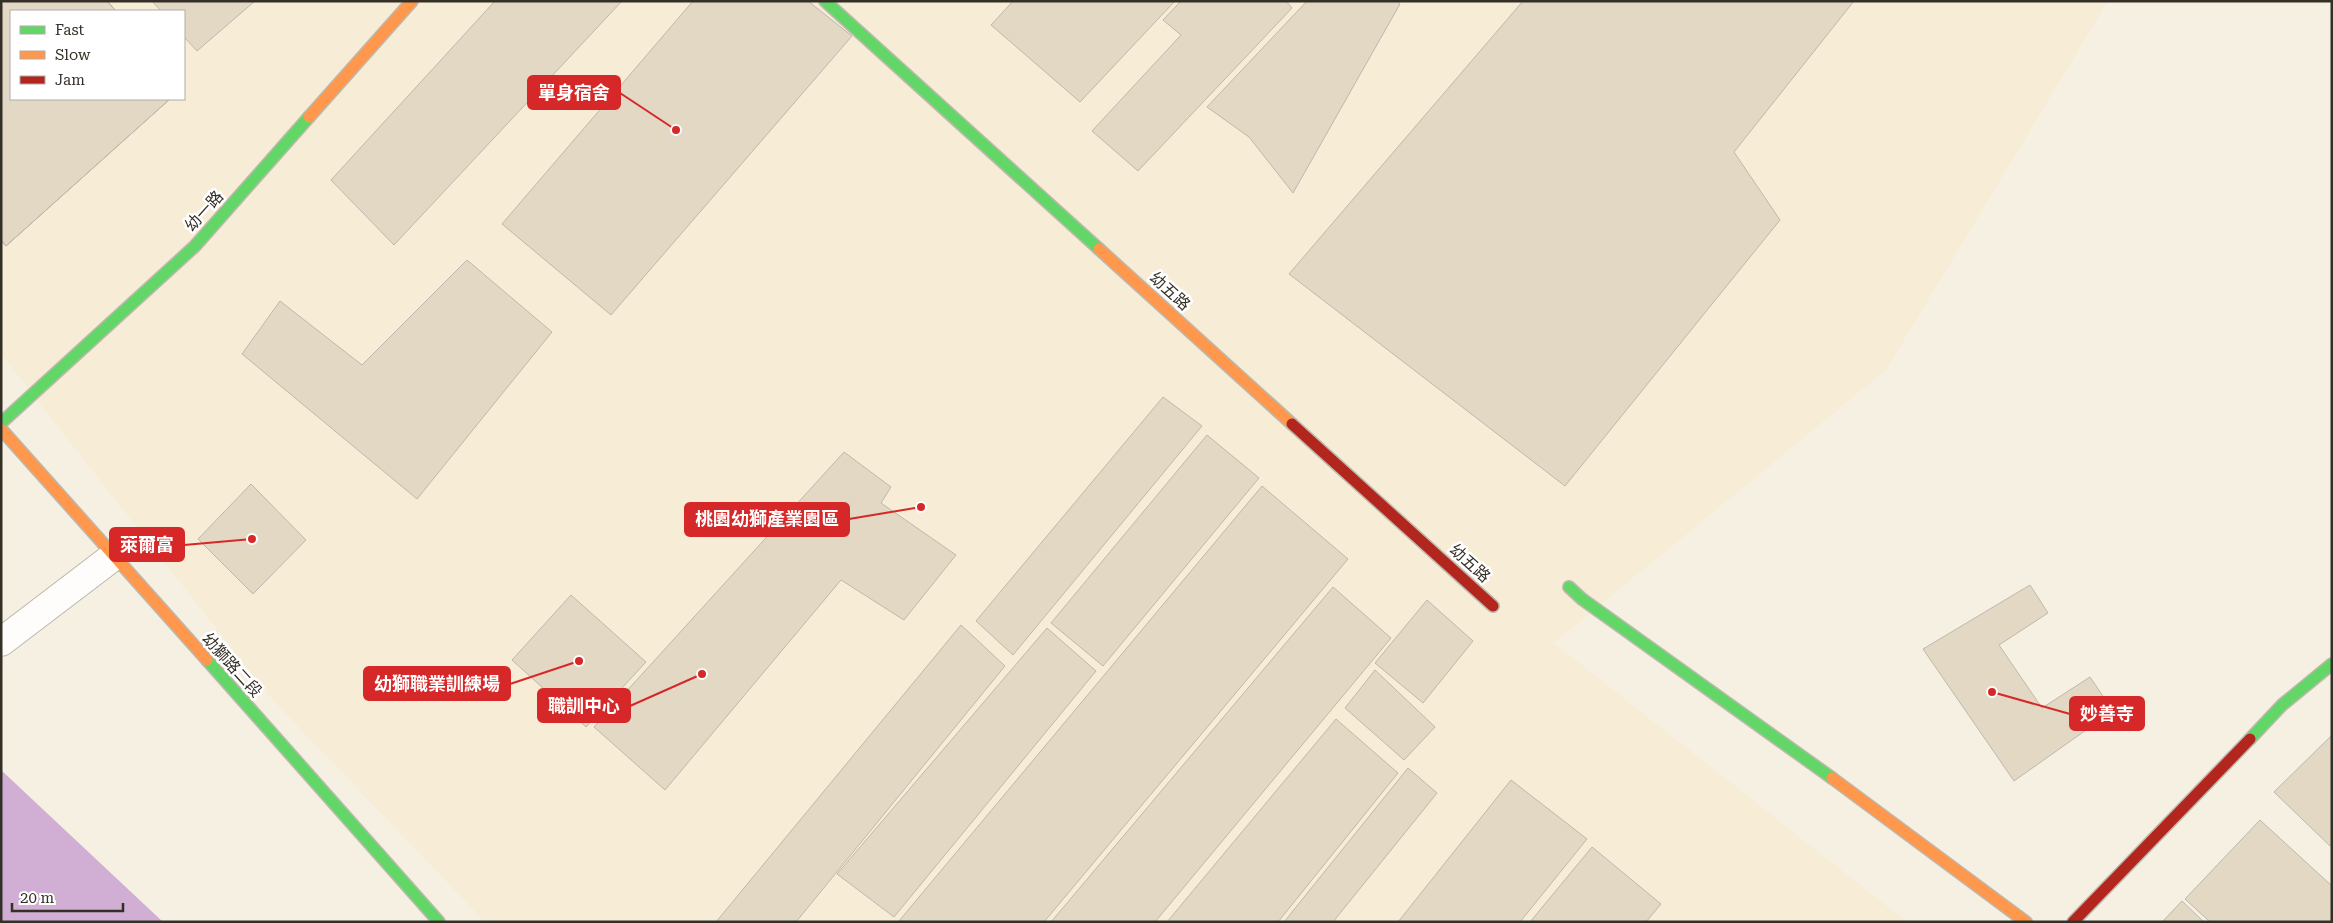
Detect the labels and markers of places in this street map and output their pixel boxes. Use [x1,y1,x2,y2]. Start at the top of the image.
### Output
callout: 單身宿舍 [528,76,620,109]
callout: 桃園幼獅產業園區 [685,503,849,536]
callout: 萊爾富 [110,528,184,561]
callout: 幼獅職業訓練場 [364,667,510,700]
callout: 職訓中心 [538,689,630,722]
callout: 妙善寺 [2070,697,2144,730]

